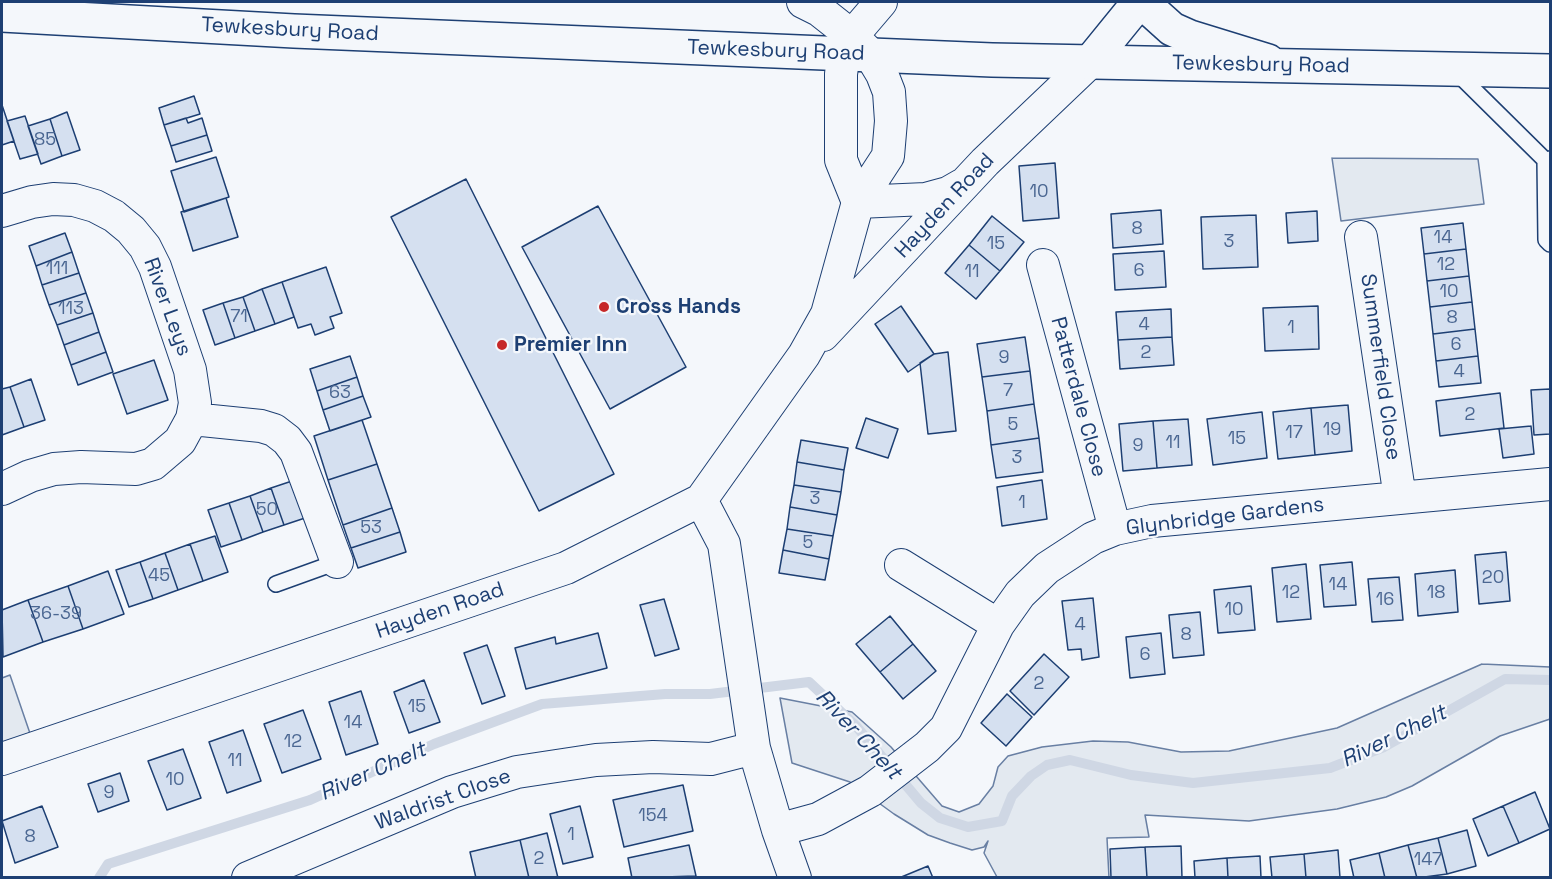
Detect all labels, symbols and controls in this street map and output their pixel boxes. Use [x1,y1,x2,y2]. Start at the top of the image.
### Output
street label: Tewkesbury Road [201,13,379,47]
street label: Tewkesbury Road [687,35,865,67]
street label: Tewkesbury Road [1172,51,1350,79]
house number: 85 [34,129,56,151]
street label: Hayden Road [890,148,1000,264]
house number: 10 [1029,181,1049,203]
house number: 8 [1131,218,1143,240]
house number: 14 [1434,227,1452,249]
house number: 3 [1224,231,1234,253]
house number: 15 [987,233,1005,255]
street label: River Leys [138,254,196,360]
house number: 12 [1437,254,1455,276]
house number: 111 [46,258,68,280]
house number: 6 [1133,260,1145,282]
house number: 11 [964,261,980,283]
street label: Summerfield Close [1354,272,1406,462]
house number: 10 [1439,281,1459,303]
place label: Cross Hands [616,294,741,320]
house number: 113 [58,298,84,320]
marker: Cross Hands [597,300,611,314]
house number: 71 [230,306,248,328]
house number: 8 [1446,307,1458,329]
street label: Patterdale Close [1045,314,1111,480]
house number: 4 [1138,314,1150,336]
house number: 1 [1287,317,1295,339]
place label: Premier Inn [514,332,627,358]
house number: 6 [1450,334,1462,356]
marker: Premier Inn [495,338,509,352]
house number: 2 [1141,342,1151,364]
house number: 9 [998,347,1010,369]
house number: 4 [1453,361,1465,383]
house number: 7 [1003,380,1013,402]
house number: 63 [329,382,351,404]
house number: 2 [1465,404,1475,426]
house number: 5 [1008,414,1018,436]
house number: 19 [1323,419,1341,441]
house number: 17 [1285,422,1303,444]
house number: 15 [1228,428,1246,450]
house number: 11 [1165,432,1181,454]
house number: 9 [1132,435,1144,457]
house number: 3 [1012,447,1022,469]
house number: 3 [810,488,820,510]
house number: 1 [1018,492,1026,514]
street label: Glynbridge Gardens [1124,492,1326,542]
house number: 50 [256,499,278,521]
house number: 53 [360,517,382,539]
house number: 5 [803,532,813,554]
house number: 45 [148,565,170,587]
house number: 20 [1482,567,1504,589]
house number: 14 [1329,574,1347,596]
street label: Hayden Road [372,577,508,645]
house number: 12 [1282,582,1300,604]
house number: 18 [1427,582,1445,604]
house number: 16 [1376,589,1394,611]
house number: 10 [1224,599,1244,621]
house number: 36-39 [30,603,82,625]
house number: 4 [1074,614,1086,636]
house number: 8 [1180,624,1192,646]
house number: 6 [1139,644,1151,666]
house number: 2 [1034,673,1044,695]
water label: River Chelt [810,684,906,786]
house number: 15 [408,696,426,718]
water label: River Chelt [1337,700,1451,774]
house number: 14 [344,712,362,734]
house number: 12 [284,731,302,753]
water label: River Chelt [316,737,430,807]
house number: 11 [227,750,243,772]
street label: Waldrist Close [372,764,514,836]
house number: 10 [165,769,185,791]
house number: 9 [103,782,115,804]
house number: 154 [638,805,668,827]
house number: 1 [567,824,575,846]
house number: 8 [24,826,36,848]
house number: 2 [534,848,544,870]
house number: 147 [1414,849,1442,871]

